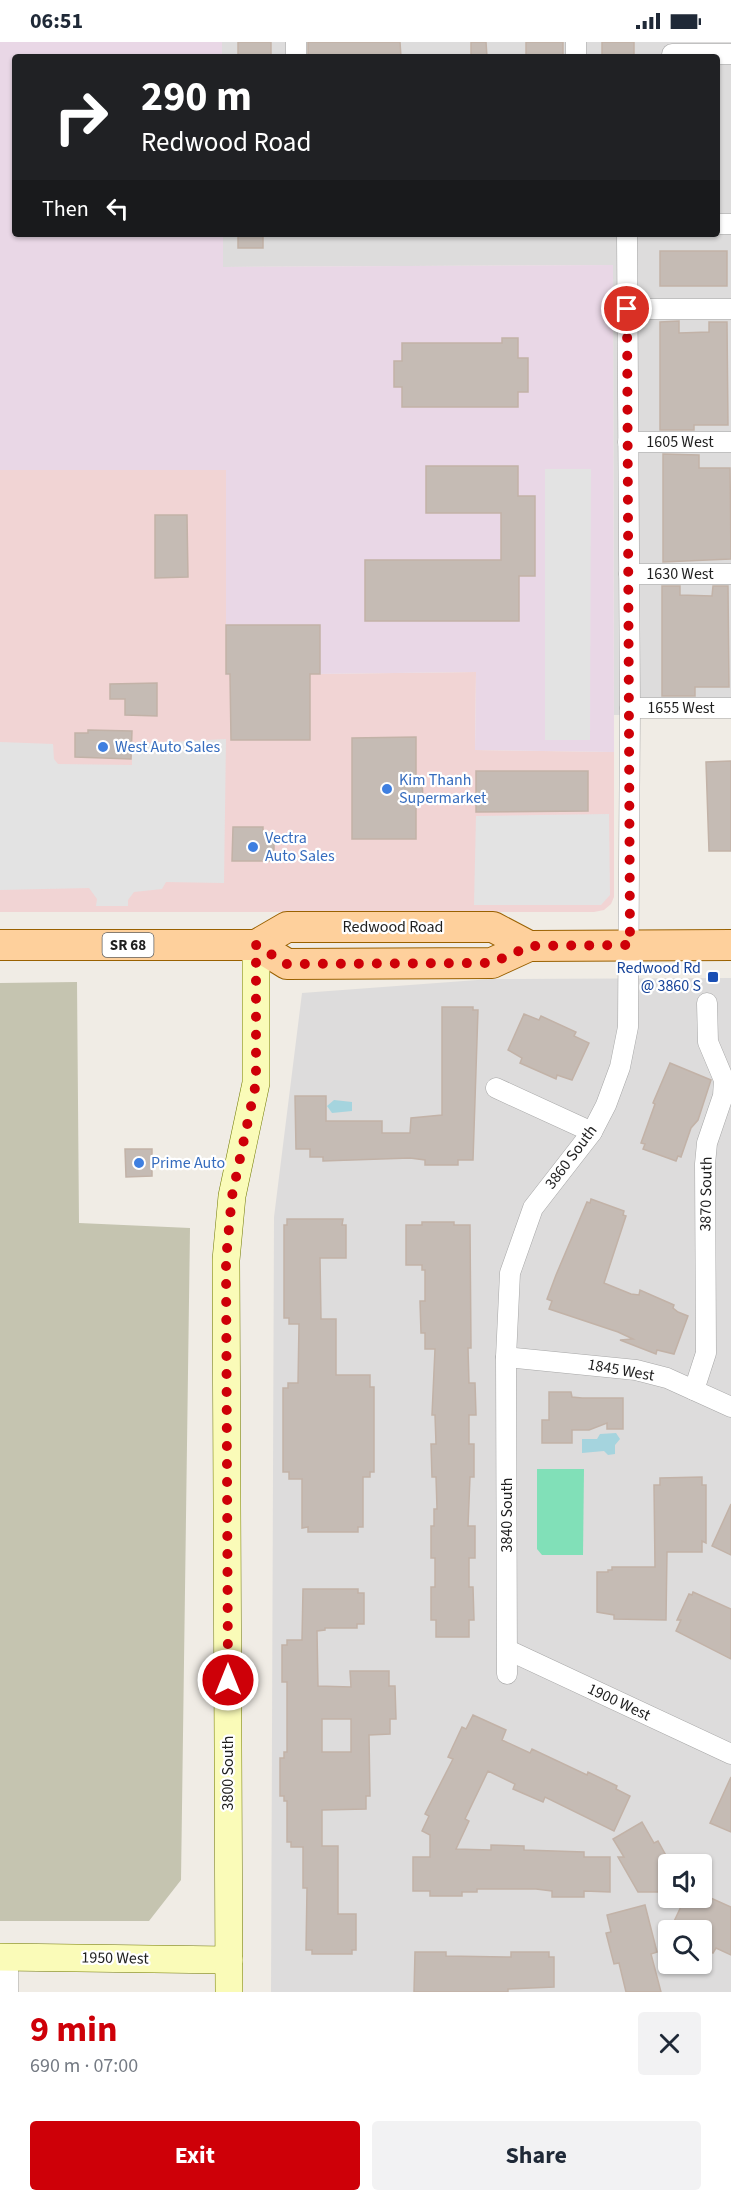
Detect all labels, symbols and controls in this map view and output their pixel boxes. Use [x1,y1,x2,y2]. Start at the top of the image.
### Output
text: 06:51 [30,5,83,37]
text: 290 m [141,67,252,127]
icon: right [42,78,120,156]
text: Redwood Road [141,123,311,162]
icon: left [101,192,134,225]
text: Then [42,193,89,225]
pin [601,283,652,334]
icon: arrive [610,292,643,325]
street label: 1605 West [646,431,714,453]
street label: 1630 West [646,563,714,585]
street label: 1655 West [647,697,715,719]
place label: West Auto Sales [115,736,220,758]
marker: West Auto Sales [96,740,110,754]
place label: Kim Thanh Supermarket [399,769,487,809]
marker: Kim Thanh Supermarket [380,782,394,796]
place label: Vectra Auto Sales [265,827,335,867]
marker: Vectra Auto Sales [246,840,260,854]
street label: Redwood Road [343,916,443,938]
road number: SR 68 [102,933,154,957]
place label: Redwood Rd @ 3860 S [617,957,701,997]
marker: Redwood Rd @ 3860 S [706,970,720,984]
street label: 3860 South [540,1120,602,1194]
place label: Prime Auto [151,1152,225,1174]
marker: Prime Auto [132,1156,146,1170]
street label: 3870 South [694,1156,718,1232]
street label: 1845 West [586,1353,657,1387]
street label: 3840 South [496,1477,518,1553]
position arrow [196,1648,260,1712]
street label: 1900 West [584,1678,655,1726]
street label: 3800 South [217,1735,239,1811]
map controls [658,1854,712,1974]
button: sound [658,1854,712,1908]
button: search [658,1920,712,1974]
street label: 1950 West [81,1946,149,1970]
text: 9 min [30,2004,118,2055]
button: close [638,2012,701,2075]
text: 690 m · 07:00 [30,2052,138,2080]
button: Exit [30,2121,360,2190]
button: Share [372,2121,701,2190]

